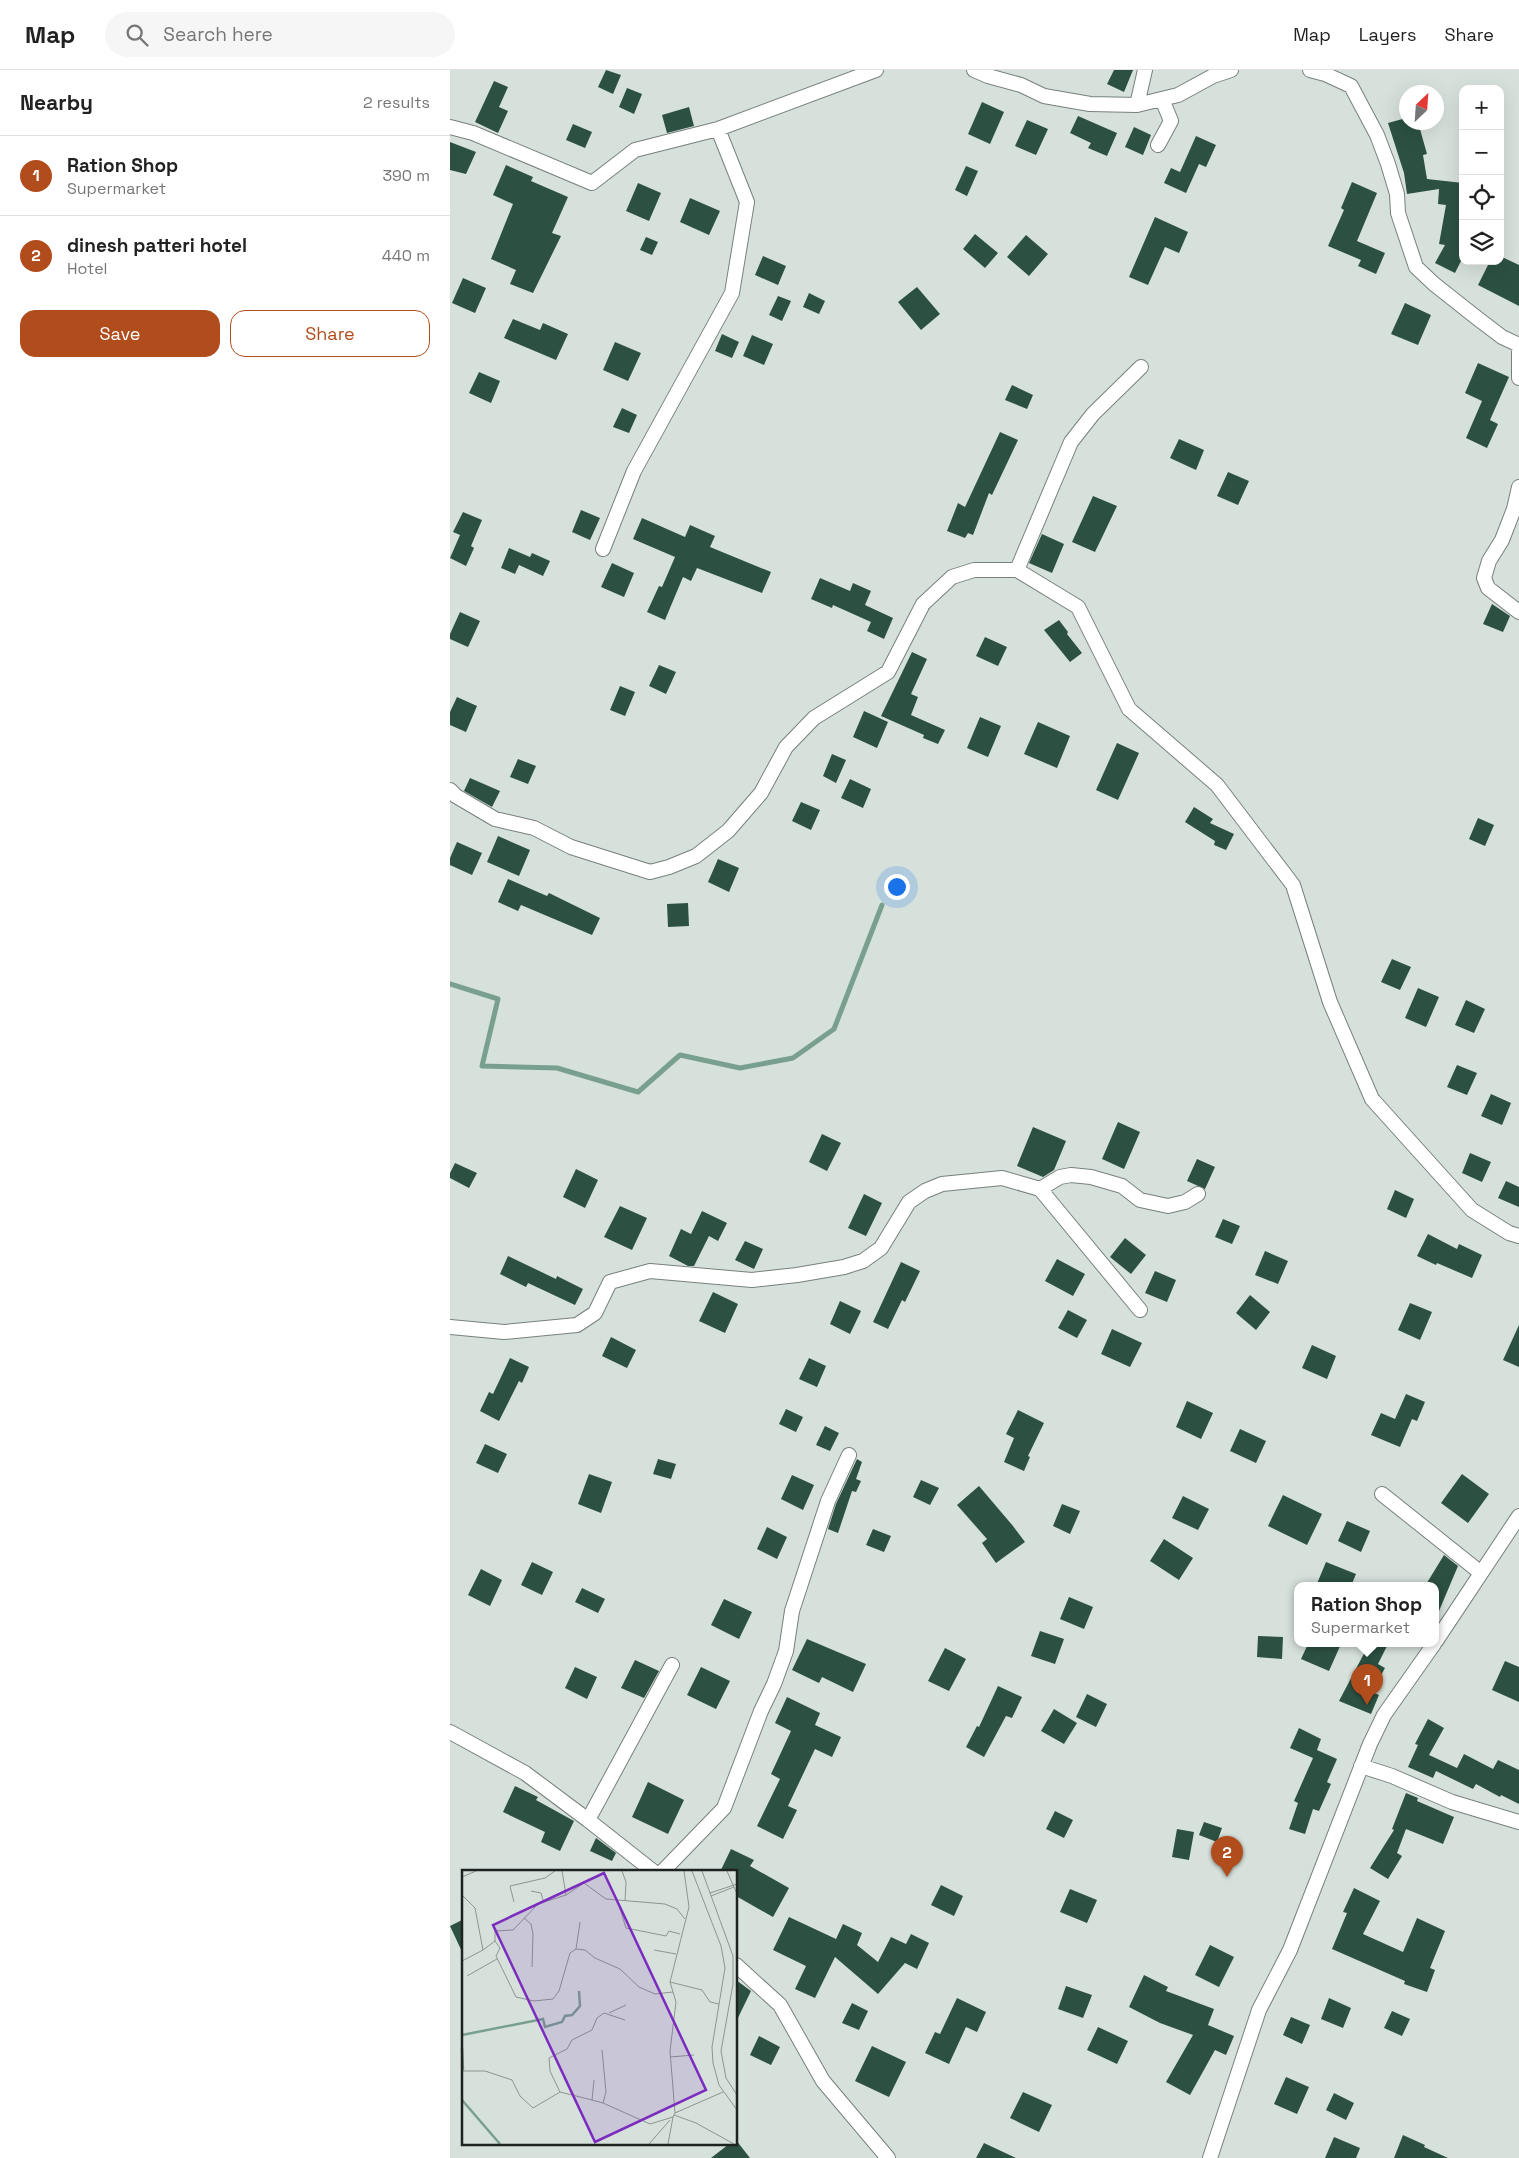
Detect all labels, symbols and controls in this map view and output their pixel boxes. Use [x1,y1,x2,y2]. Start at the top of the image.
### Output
search box [105,12,455,57]
text: Map [25,19,75,50]
icon: search [123,21,151,49]
text: Search here [163,22,273,47]
text: Map [1293,23,1331,46]
text: Layers [1359,23,1416,46]
text: Share [1444,23,1494,46]
north arrow [1399,85,1444,130]
map controls [1459,85,1504,265]
button: + [1459,85,1504,130]
text: Nearby [20,89,93,116]
text: 2 results [363,92,430,113]
button: − [1459,130,1504,175]
text: Ration Shop [67,153,178,178]
text: 1 [32,165,40,186]
text: 390 m [382,165,430,186]
button: locate [1459,175,1504,220]
text: Supermarket [67,178,166,199]
button: layers [1459,220,1504,265]
text: dinesh patteri hotel [67,233,247,258]
text: 2 [31,245,41,266]
text: 440 m [382,245,430,266]
text: Hotel [67,258,108,279]
button: Save [20,310,220,357]
button: Share [230,310,430,357]
your location [884,874,910,900]
popup [1294,1582,1439,1647]
text: Ration Shop [1311,1592,1422,1617]
text: Supermarket [1311,1617,1410,1638]
pin: 1 [1351,1664,1383,1705]
pin: 2 [1211,1836,1243,1877]
inset map [462,1870,738,2146]

